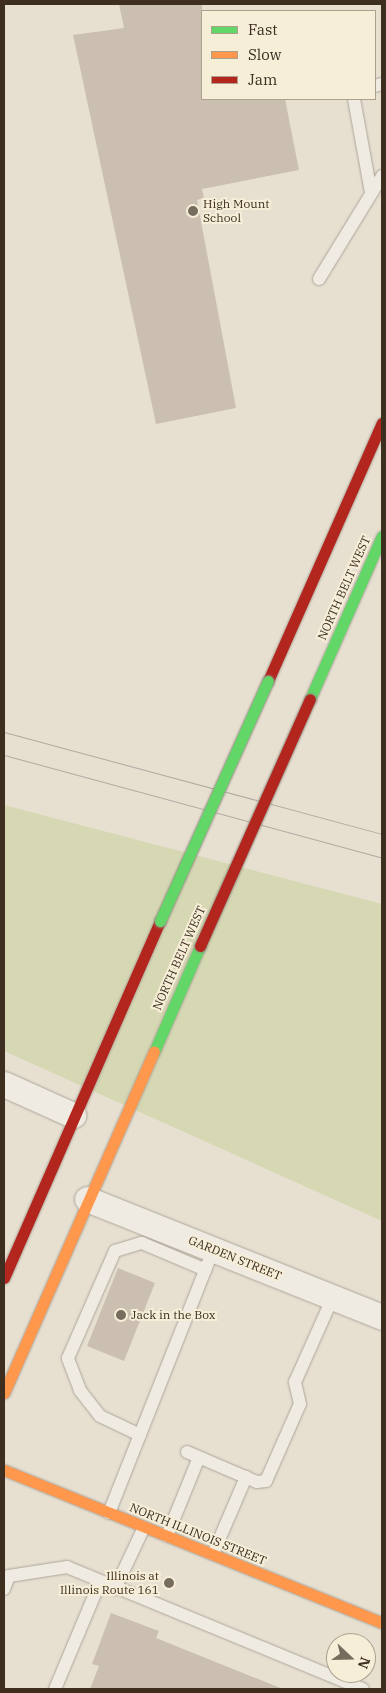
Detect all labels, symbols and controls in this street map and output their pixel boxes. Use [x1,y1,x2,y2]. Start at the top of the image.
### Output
legend [201,10,376,100]
text: Fast [248,20,278,39]
text: Slow [248,45,281,64]
text: Jam [248,70,277,89]
place label: High Mount School [203,197,270,225]
marker: High Mount School [187,205,199,217]
street label: NORTH BELT WEST [315,534,373,642]
street label: NORTH BELT WEST [150,904,208,1012]
street label: GARDEN STREET [186,1233,284,1283]
place label: Jack in the Box [131,1308,215,1322]
marker: Jack in the Box [115,1309,127,1321]
street label: NORTH ILLINOIS STREET [128,1500,268,1568]
place label: Illinois at Illinois Route 161 [60,1569,159,1597]
marker: Illinois at Illinois Route 161 [163,1577,175,1589]
north arrow [326,1633,376,1683]
text: N [354,1655,374,1671]

